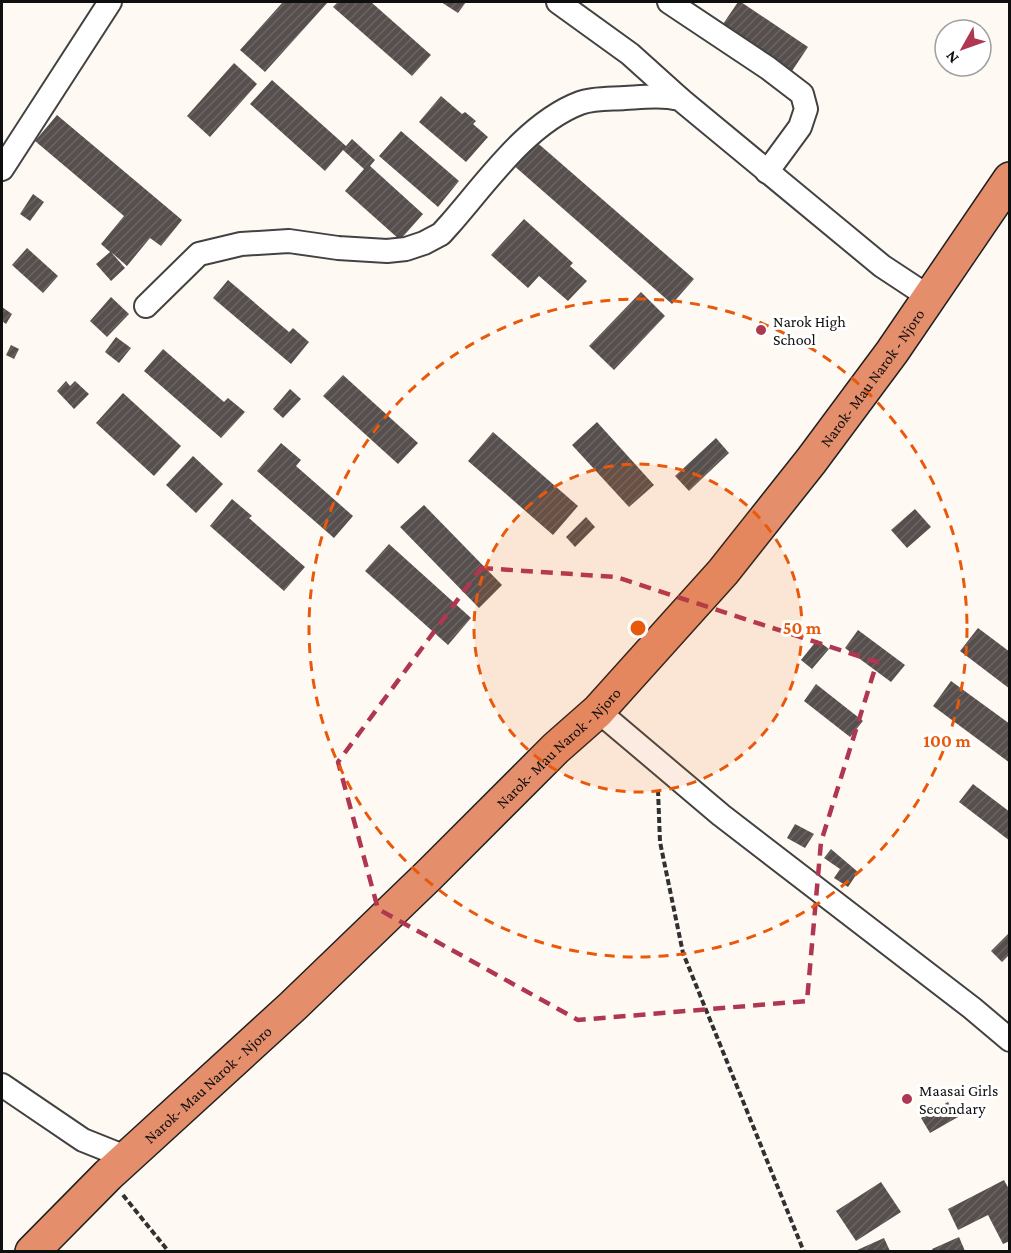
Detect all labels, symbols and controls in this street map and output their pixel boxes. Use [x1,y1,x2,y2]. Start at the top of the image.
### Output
north arrow [933,18,993,78]
text: N [942,48,962,67]
street label: Narok- Mau Narok - Njoro [816,306,927,450]
place label: Narok High School [773,313,846,348]
marker: Narok High School [754,323,768,337]
centre of rings [628,618,648,638]
text: 50 m [783,618,822,638]
street label: Narok- Mau Narok - Njoro [493,684,624,811]
text: 100 m [923,731,971,751]
street label: Narok- Mau Narok - Njoro [141,1022,275,1146]
place label: Maasai Girls Secondary [919,1082,998,1118]
marker: Maasai Girls Secondary [900,1092,914,1106]

